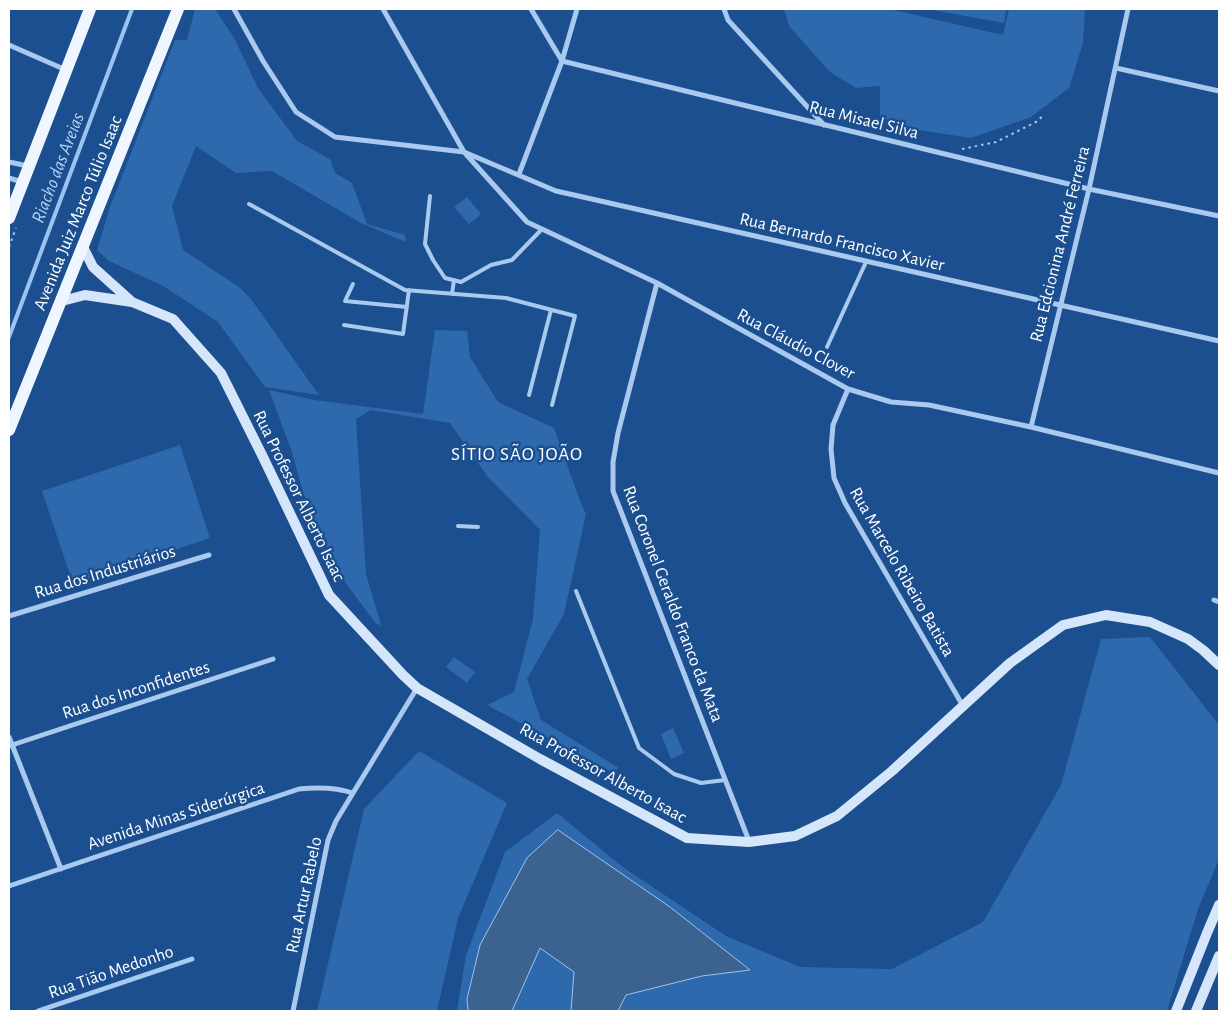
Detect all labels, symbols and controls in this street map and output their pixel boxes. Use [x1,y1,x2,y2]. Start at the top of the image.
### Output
street label: Rua Misael Silva [807,96,921,144]
water label: Riacho das Areias [27,110,89,226]
street label: Avenida Juiz Marco Túlio Isaac [29,113,127,313]
street label: Rua Edcionina André Ferreira [1025,144,1095,344]
street label: Rua Bernardo Francisco Xavier [737,208,947,276]
street label: Rua Cláudio Clover [733,304,859,384]
street label: Rua Professor Alberto Isaac [248,407,350,585]
district label: SÍTIO SÃO JOÃO [449,443,585,465]
street label: Rua Coronel Geraldo Franco da Mata [618,483,728,725]
street label: Rua Marcelo Ribeiro Batista [845,483,959,661]
street label: Rua dos Industriários [32,540,178,604]
street label: Rua dos Inconfidentes [59,656,213,724]
street label: Rua Professor Alberto Isaac [516,718,690,828]
street label: Avenida Minas Siderúrgica [85,777,267,855]
street label: Rua Artur Rabelo [281,835,327,955]
street label: Rua Tião Medonho [46,940,176,1004]

